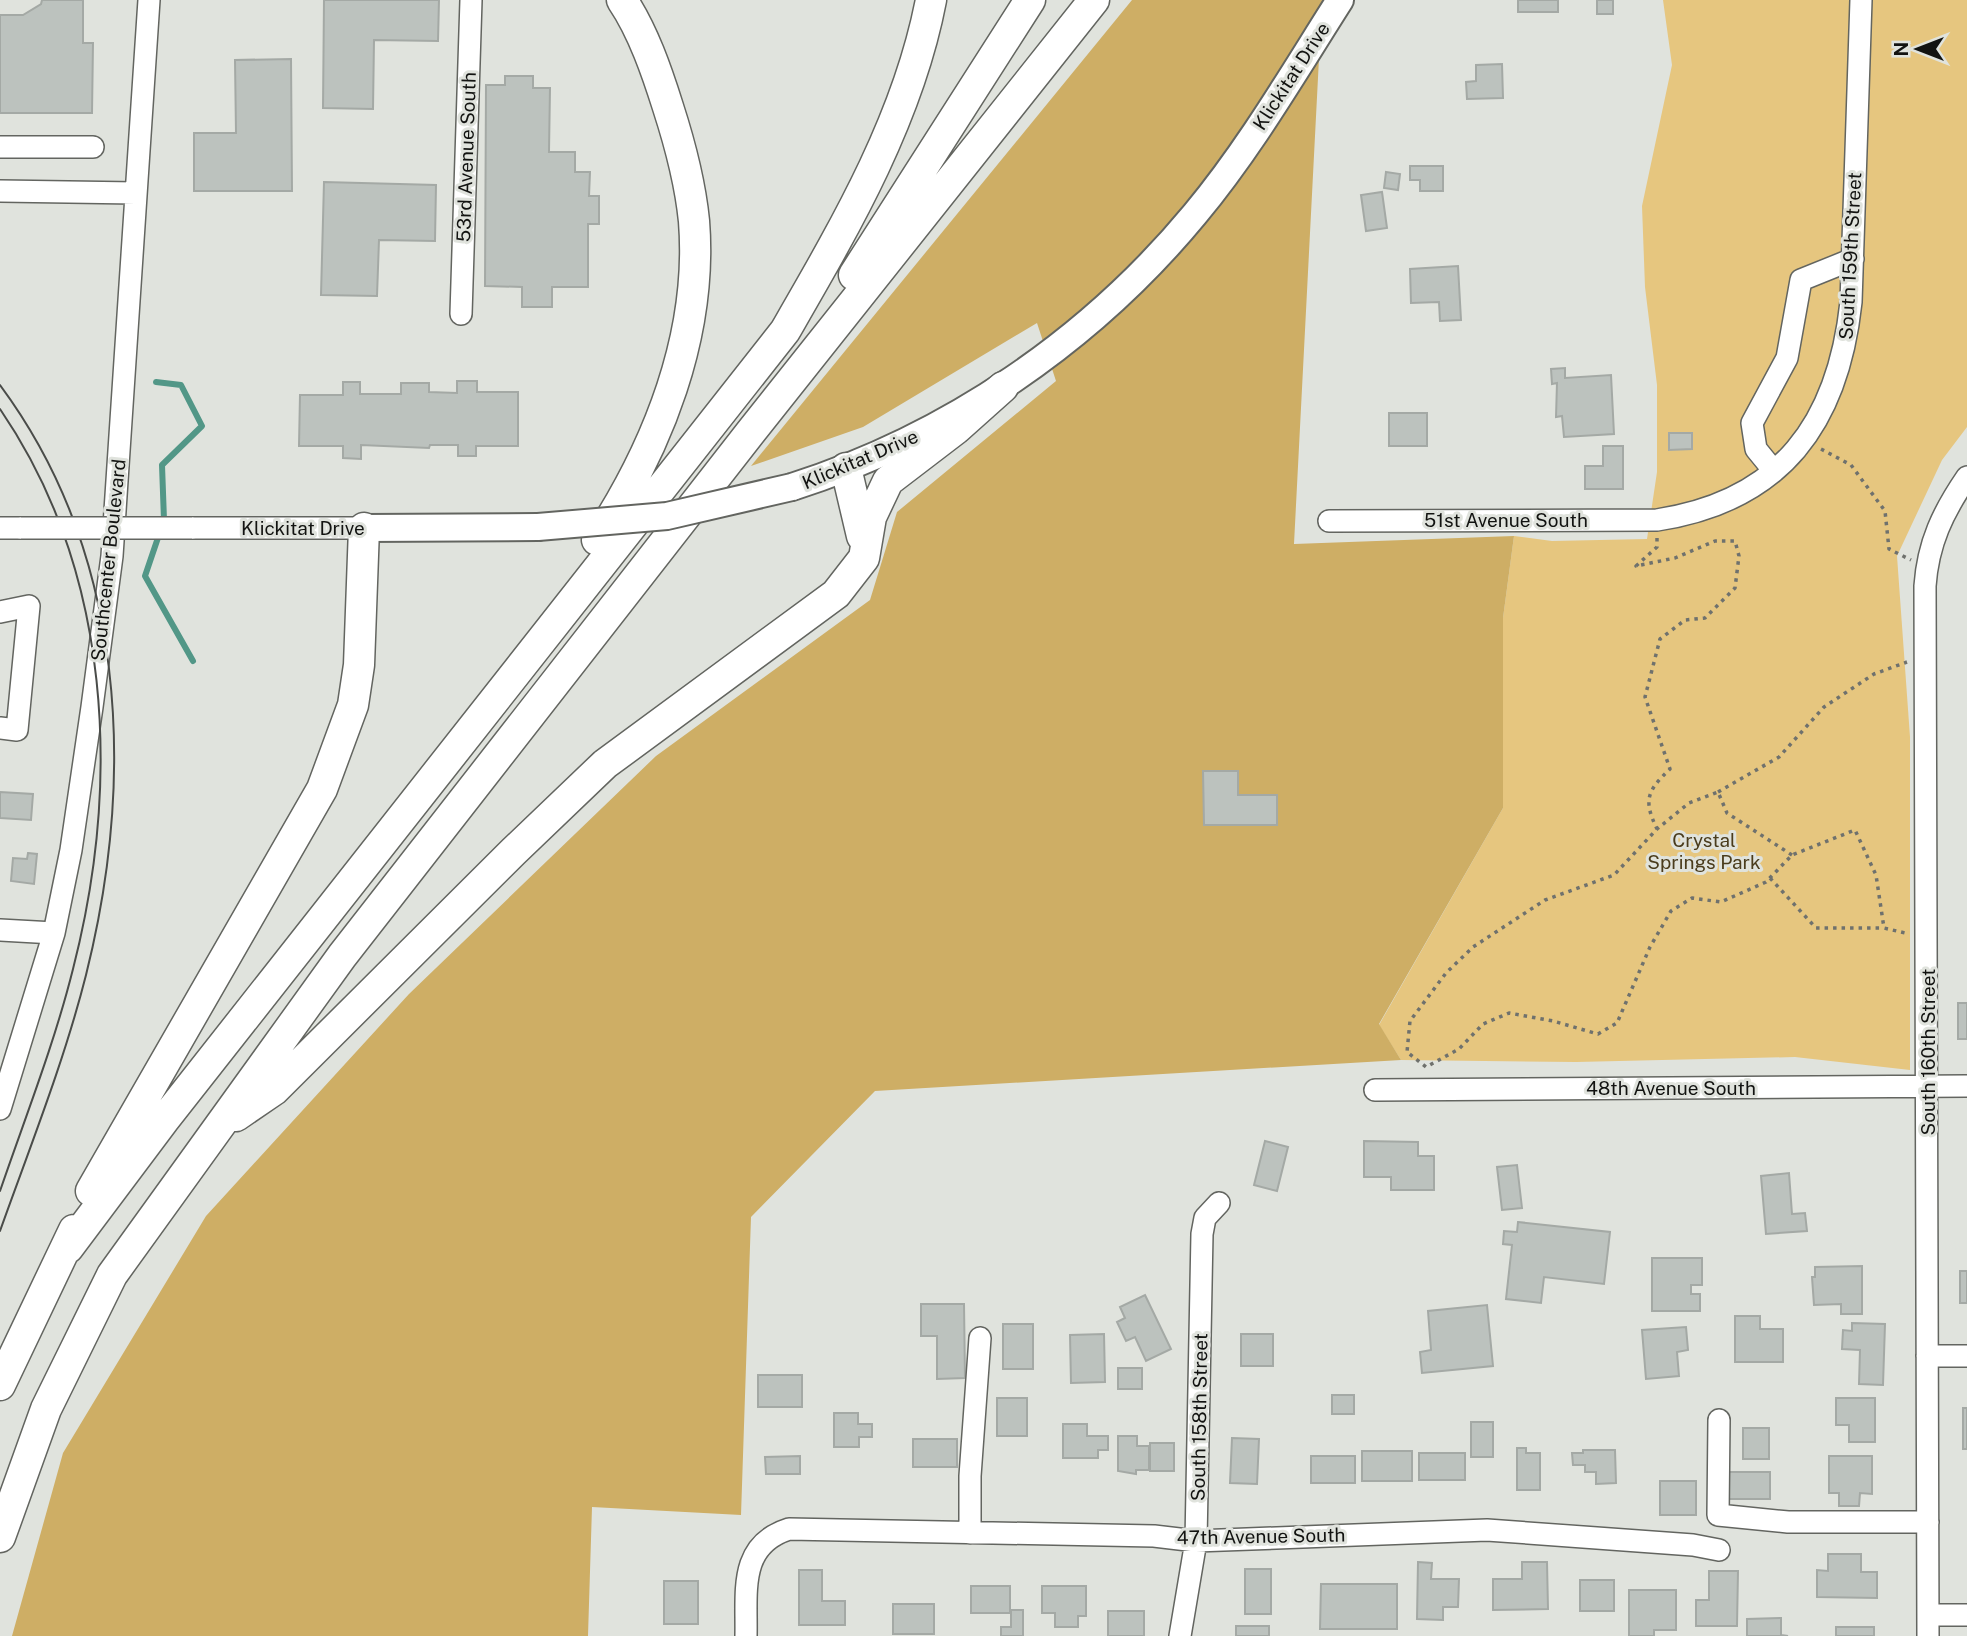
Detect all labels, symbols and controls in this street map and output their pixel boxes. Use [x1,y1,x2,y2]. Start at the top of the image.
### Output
north arrow [1883,14,1953,84]
street label: Klickitat Drive [1248,18,1334,134]
text: N [1890,42,1912,56]
street label: 53rd Avenue South [452,72,480,242]
street label: South 159th Street [1835,172,1865,340]
street label: Klickitat Drive [799,425,921,493]
street label: Southcenter Boulevard [86,458,130,662]
street label: 51st Avenue South [1424,509,1588,531]
street label: Klickitat Drive [241,517,365,539]
park label: Crystal Springs Park [1647,829,1761,873]
street label: South 160th Street [1917,969,1939,1135]
street label: 48th Avenue South [1586,1077,1756,1099]
street label: South 158th Street [1187,1333,1211,1501]
street label: 47th Avenue South [1176,1524,1346,1548]

